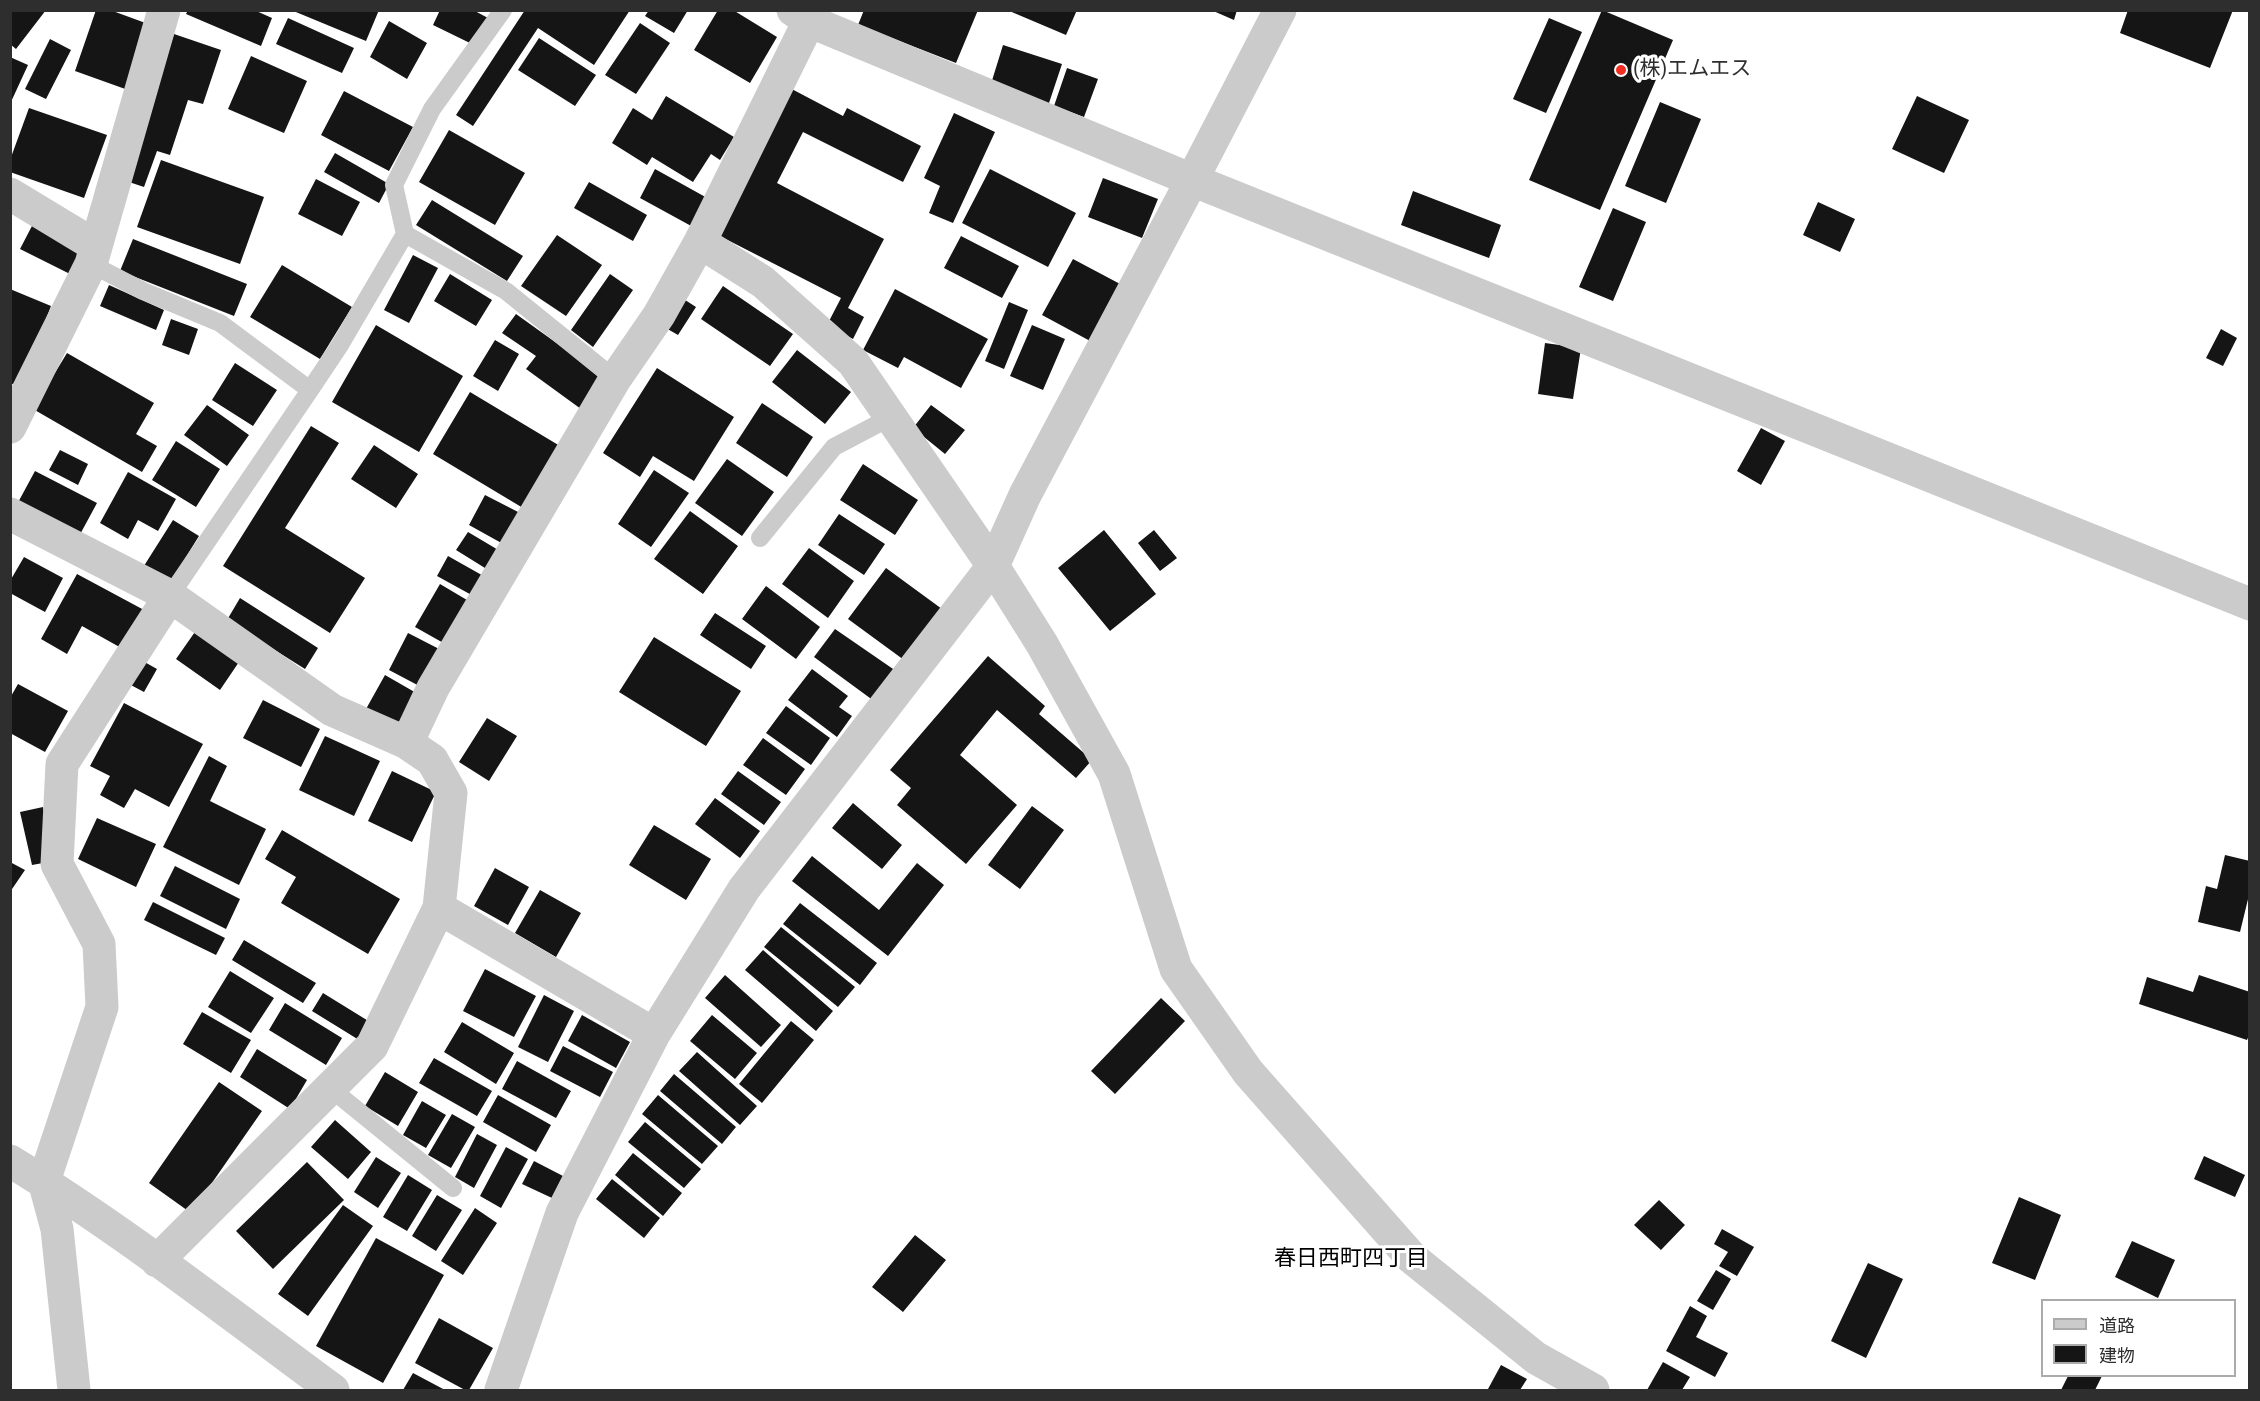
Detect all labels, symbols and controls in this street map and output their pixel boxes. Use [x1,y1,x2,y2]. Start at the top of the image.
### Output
place label: (株)エムエス [1633,57,1751,83]
marker: (株)エムエス [1614,63,1628,77]
district label: 春日西町四丁目 [1274,1246,1428,1272]
legend [2041,1299,2236,1377]
text: 道路 [2099,1315,2135,1336]
text: 建物 [2099,1345,2135,1366]

